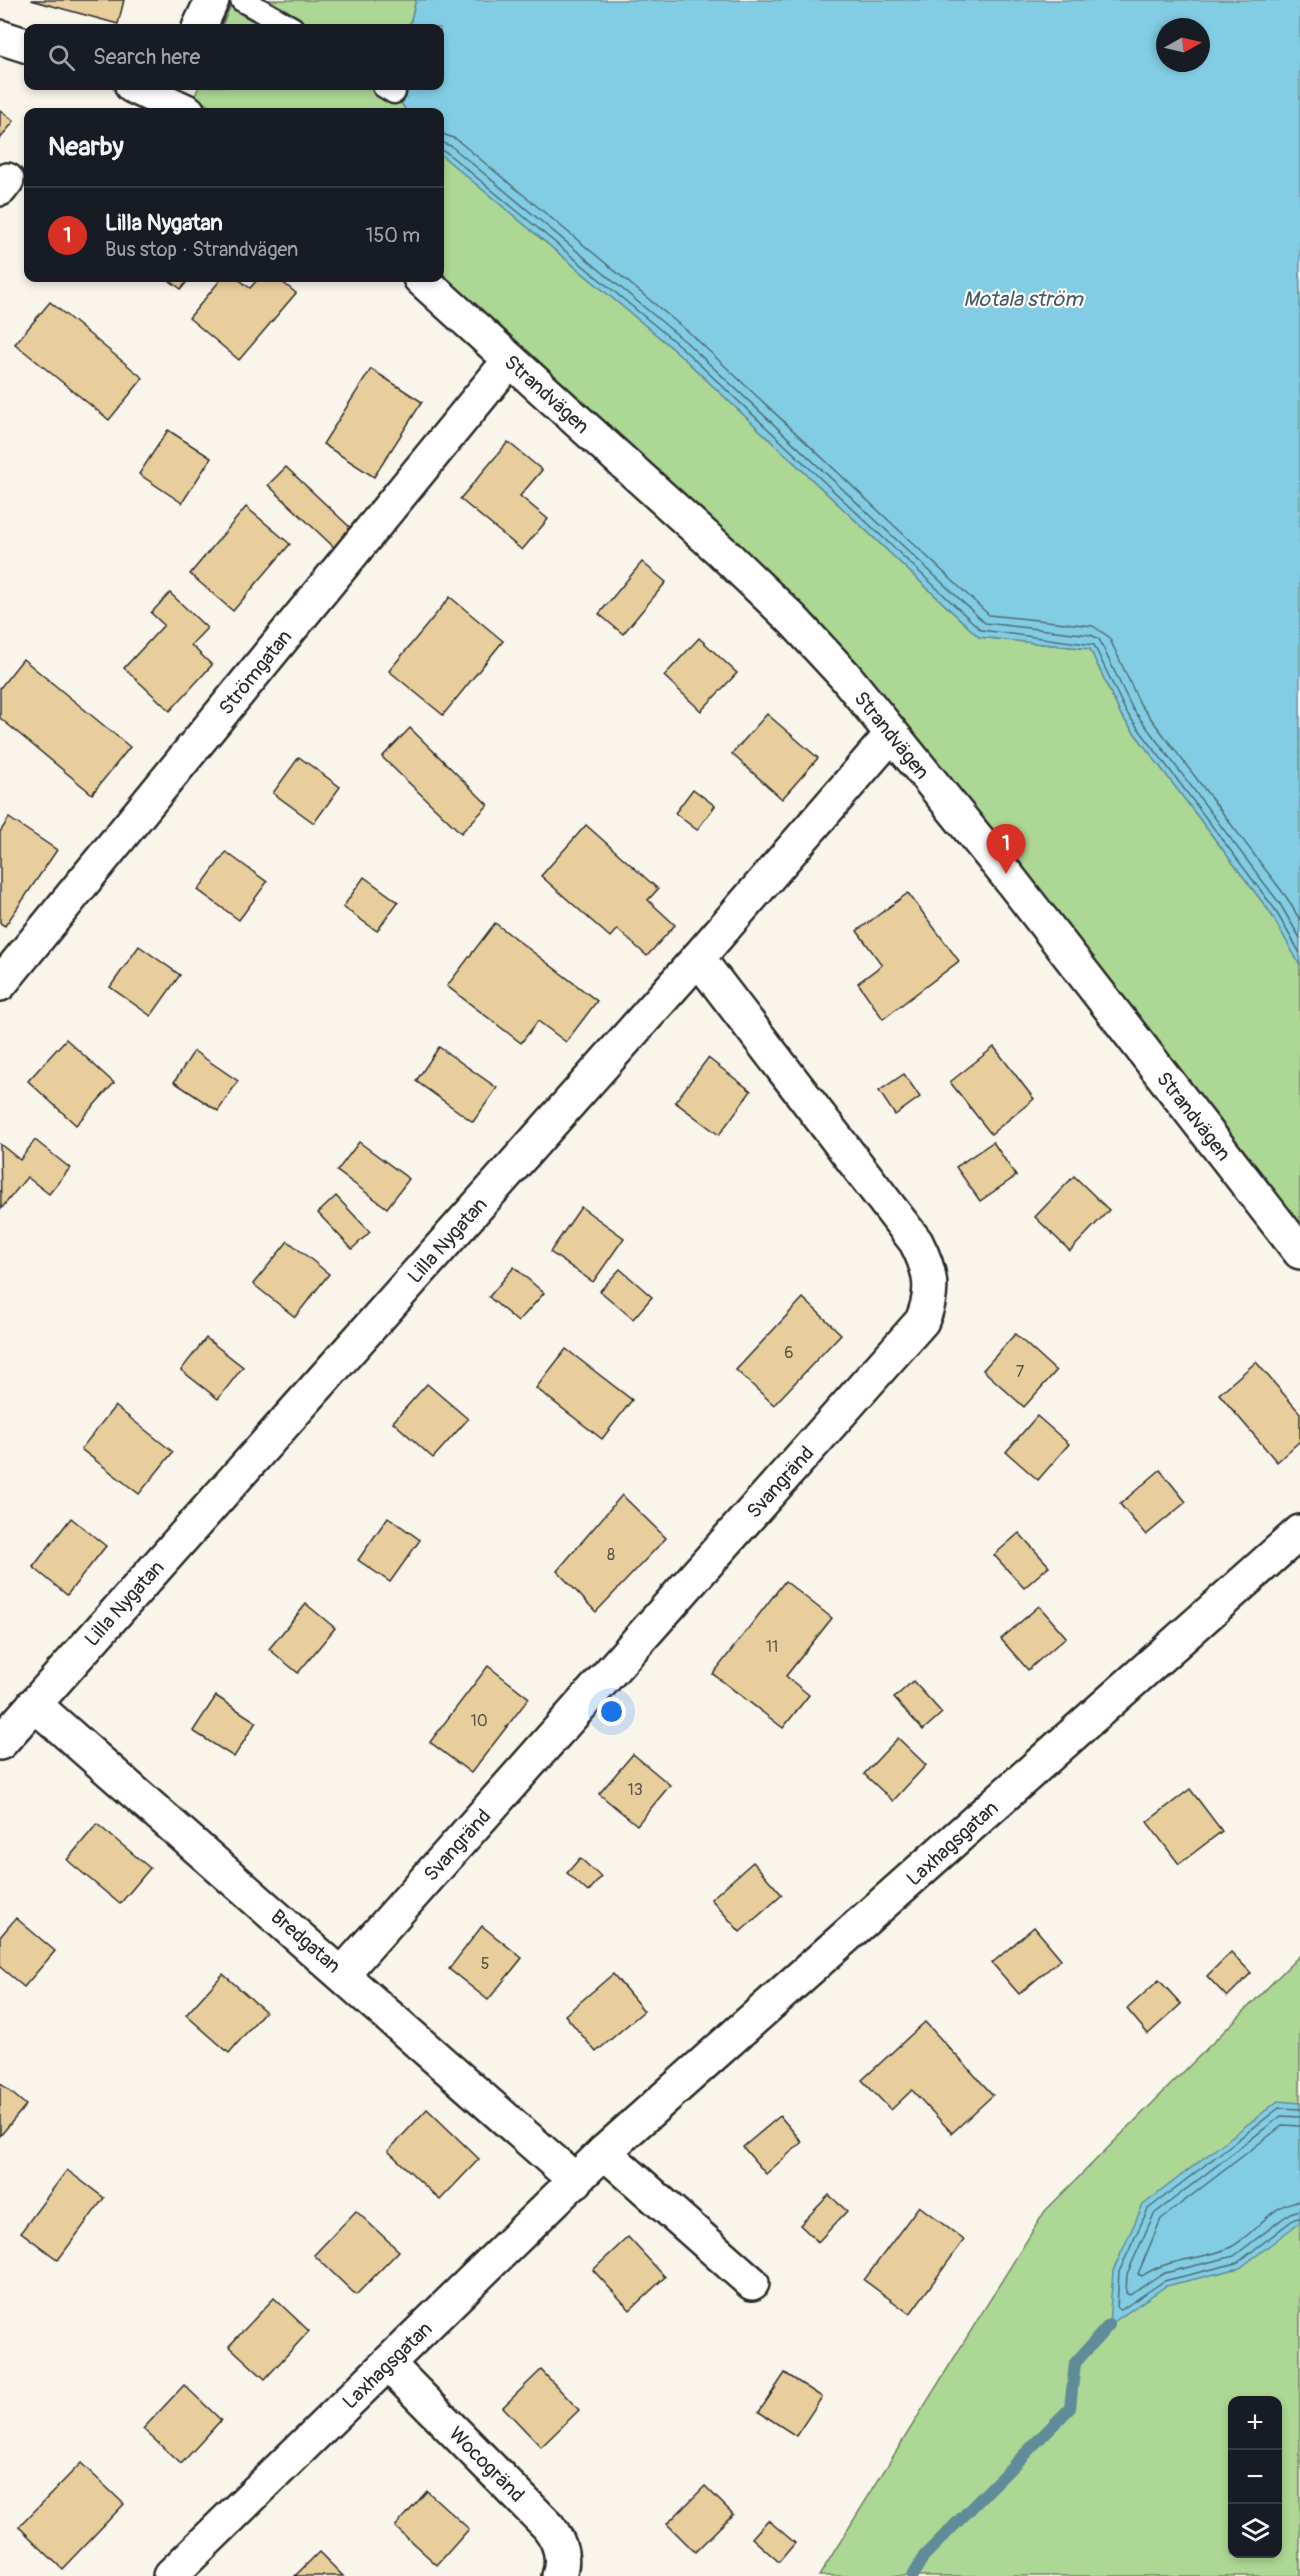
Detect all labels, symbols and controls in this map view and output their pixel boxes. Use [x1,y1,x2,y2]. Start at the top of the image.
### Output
north arrow [1156,18,1210,72]
search box [24,24,444,90]
icon: search [45,41,78,74]
text: Search here [93,43,200,71]
text: Nearby [48,131,124,163]
text: Lilla Nygatan [105,209,223,237]
text: 1 [64,223,71,248]
text: 150 m [366,223,420,248]
text: Bus stop · Strandvägen [105,237,298,262]
water label: Motala ström [963,286,1084,313]
street label: Strandvägen [499,350,594,439]
street label: Strömgatan [213,625,297,720]
street label: Strandvägen [849,686,935,784]
pin: 1 [986,824,1026,874]
street label: Strandvägen [1151,1067,1236,1166]
street label: Lilla Nygatan [402,1192,492,1288]
house number: 6 [784,1343,794,1363]
house number: 7 [1016,1362,1025,1382]
street label: Svangränd [741,1441,819,1524]
house number: 8 [607,1545,615,1565]
street label: Lilla Nygatan [79,1555,169,1651]
house number: 11 [766,1637,778,1657]
your location [597,1697,626,1726]
house number: 10 [470,1711,488,1731]
house number: 13 [627,1780,643,1800]
street label: Laxhagsgatan [901,1796,1003,1891]
street label: Svangränd [418,1804,496,1887]
street label: Bredgatan [266,1904,346,1979]
house number: 5 [481,1954,489,1974]
street label: Laxhagsgatan [337,2316,437,2414]
map controls [1228,2396,1282,2558]
button: + [1228,2396,1282,2450]
street label: Wocogränd [444,2421,530,2507]
button: − [1228,2450,1282,2504]
button: layers [1228,2504,1282,2558]

